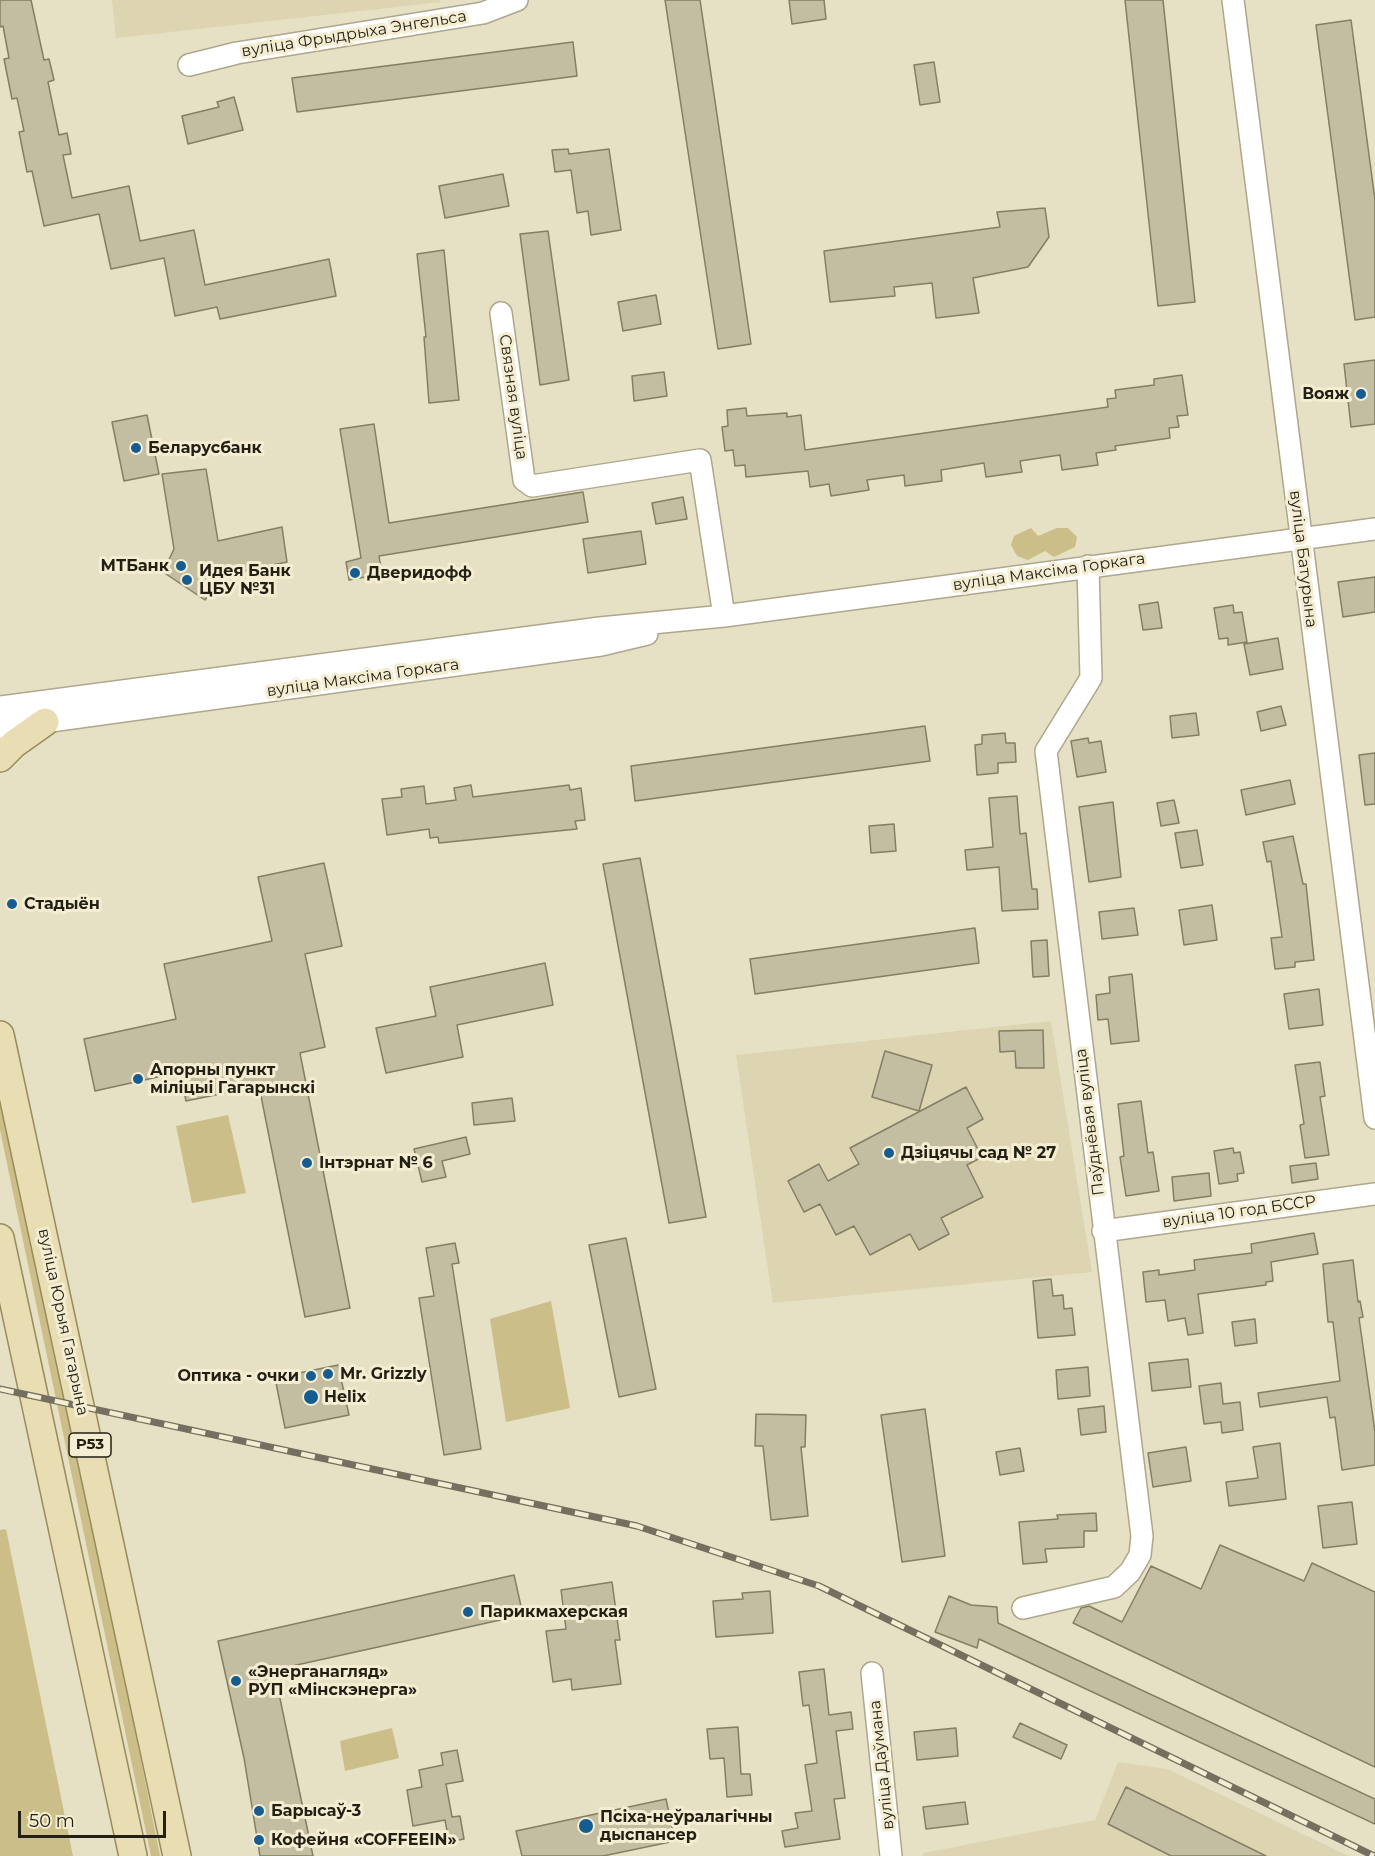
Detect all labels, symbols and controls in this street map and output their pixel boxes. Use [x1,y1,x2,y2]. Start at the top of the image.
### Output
street label: вуліца Фрыдрыха Энгельса [240,7,468,61]
street label: Связная вуліца [495,333,531,461]
place label: Вояж [1302,384,1349,404]
marker: Вояж [1354,387,1368,401]
place label: Беларусбанк [148,438,262,458]
marker: Беларусбанк [129,441,143,455]
street label: вуліца Батурына [1285,489,1321,629]
street label: вуліца Максіма Горкага [951,549,1147,595]
place label: МТБанк [101,556,169,576]
marker: МТБанк [174,559,188,573]
place label: Идея Банк ЦБУ №31 [199,561,291,599]
place label: Дверидофф [367,563,472,583]
marker: Дверидофф [348,566,362,580]
marker: Идея Банк ЦБУ №31 [180,573,194,587]
street label: вуліца Максіма Горкага [265,655,461,701]
place label: Стадыён [24,894,100,914]
marker: Стадыён [5,897,19,911]
street label: Паўднёвая вуліца [1071,1047,1109,1197]
place label: Апорны пункт міліцыі Гагарынскі [150,1060,315,1098]
marker: Апорны пункт міліцыі Гагарынскі [131,1072,145,1086]
place label: Дзіцячы сад № 27 [901,1143,1056,1163]
marker: Дзіцячы сад № 27 [882,1146,896,1160]
place label: Інтэрнат № 6 [319,1153,433,1173]
marker: Інтэрнат № 6 [300,1156,314,1170]
street label: вуліца 10 год БССР [1161,1192,1317,1232]
street label: вуліца Юрыя Гагарына [34,1227,92,1417]
place label: Mr. Grizzly [340,1364,426,1384]
place label: Оптика - очки [177,1366,299,1386]
marker: Mr. Grizzly [321,1367,335,1381]
marker: Оптика - очки [304,1369,318,1383]
place label: Helix [324,1387,366,1407]
marker: Helix [302,1388,320,1406]
road number: Р53 [69,1433,111,1457]
place label: Парикмахерская [480,1602,628,1622]
marker: Парикмахерская [461,1605,475,1619]
place label: «Энерганагляд» РУП «Мінскэнерга» [248,1662,417,1700]
marker: «Энерганагляд» РУП «Мінскэнерга» [229,1674,243,1688]
street label: вуліца Даўмана [866,1699,898,1831]
scale bar [21,1799,170,1837]
place label: Барысаў-3 [271,1801,361,1821]
marker: Барысаў-3 [252,1804,266,1818]
place label: Псіха-неўралагічны дыспансер [600,1807,773,1845]
text: 50 m [29,1810,75,1832]
marker: Псіха-неўралагічны дыспансер [577,1817,595,1835]
place label: Кофейня «COFFEEIN» [271,1830,457,1850]
marker: Кофейня «COFFEEIN» [252,1833,266,1847]

